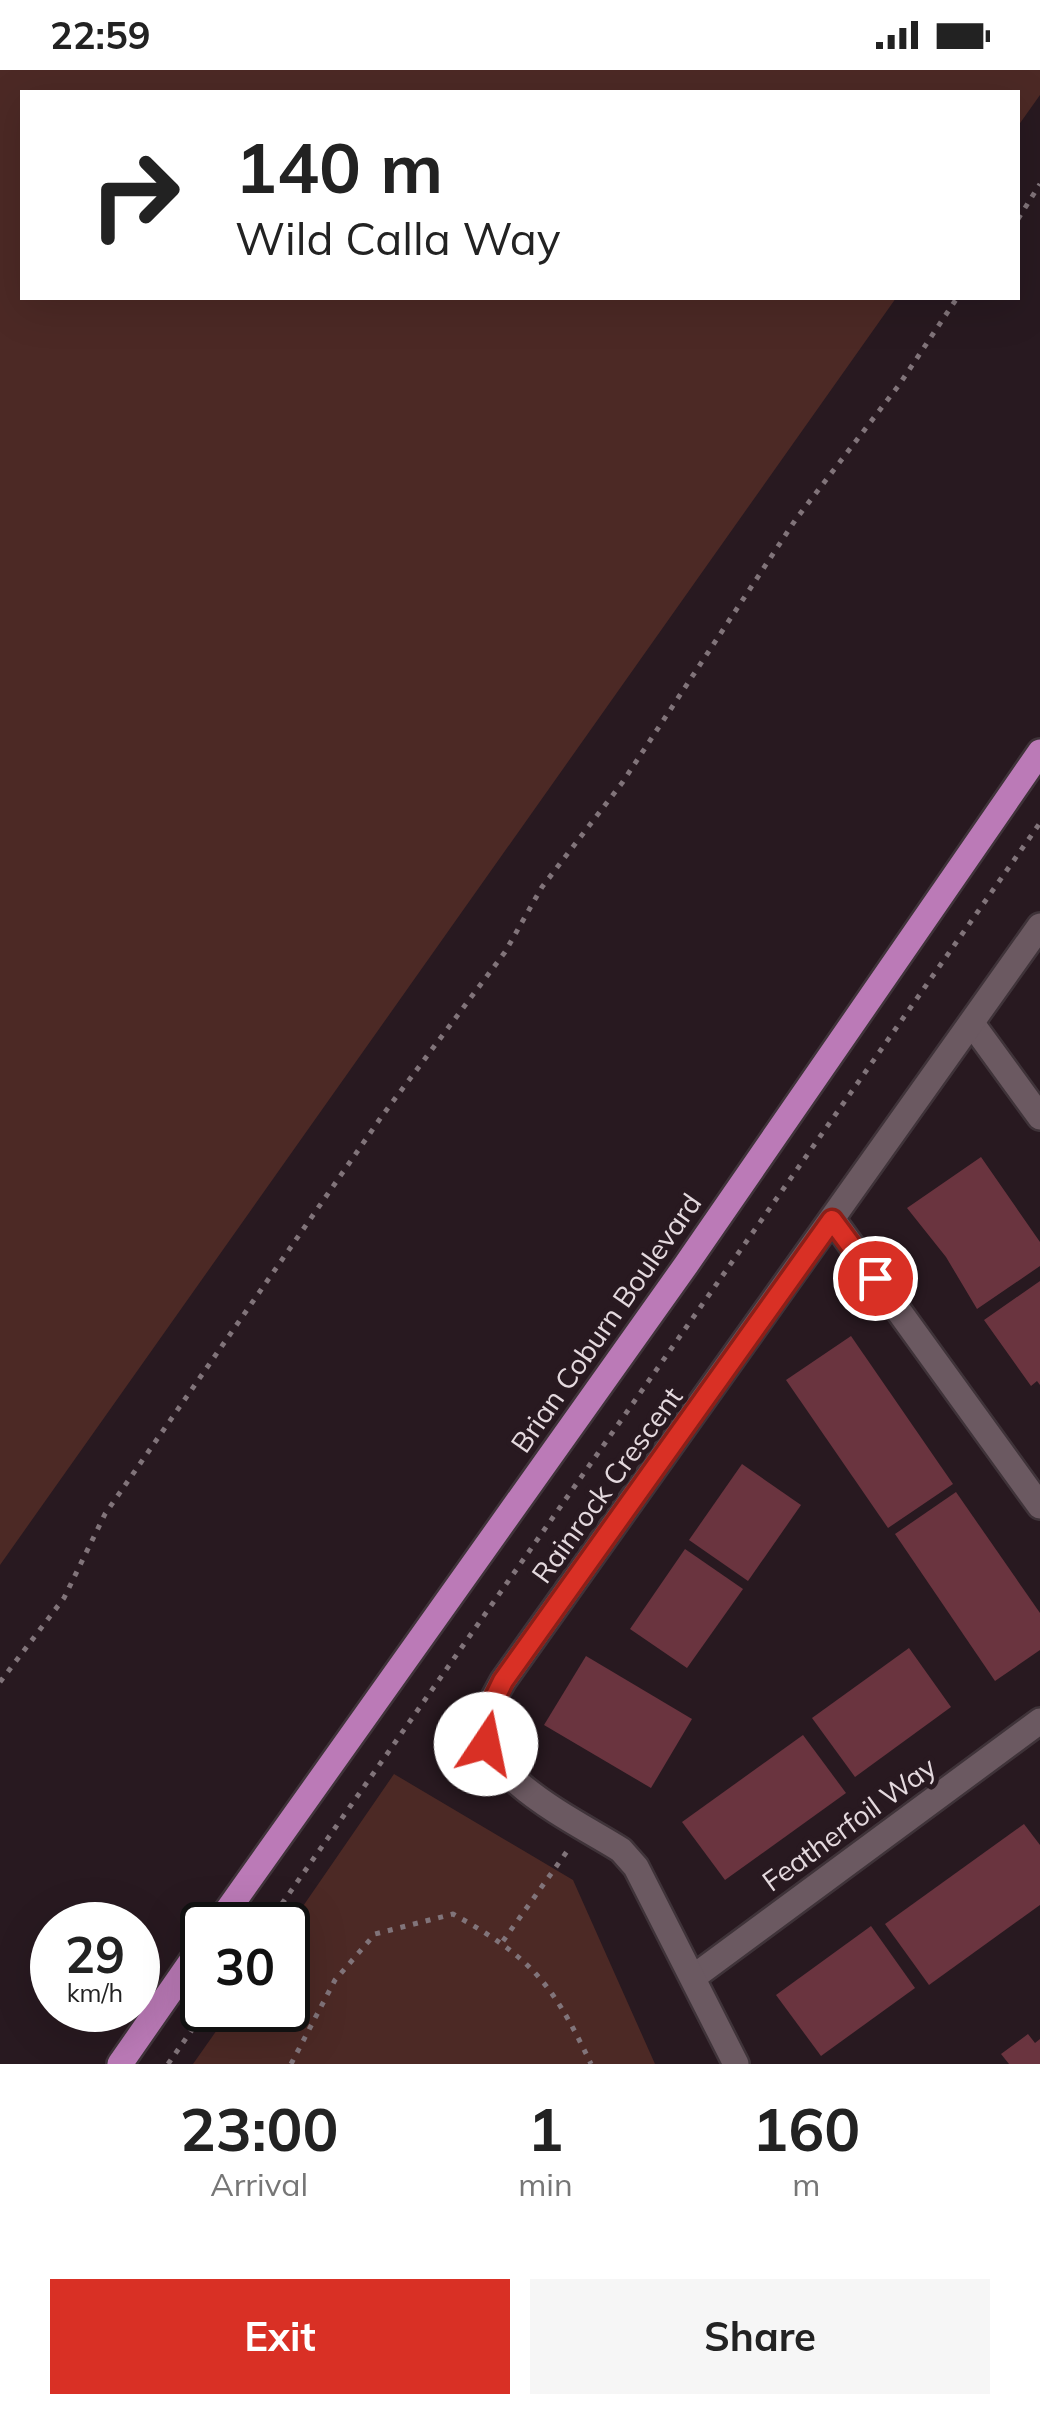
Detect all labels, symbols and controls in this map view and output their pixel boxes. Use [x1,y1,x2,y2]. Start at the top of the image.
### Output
text: 22:59 [50,11,151,59]
text: 140 m [235,123,443,211]
icon: right [70,130,200,260]
text: Wild Calla Way [235,210,561,266]
street label: Brian Coburn Boulevard [503,1186,708,1459]
pin [833,1236,918,1321]
icon: arrive [848,1251,903,1306]
street label: Rainrock Crescent [524,1380,690,1590]
position arrow [434,1692,538,1796]
street label: Featherfoil Way [755,1749,943,1898]
speed limit sign: 30 [180,1902,310,2032]
text: 29 [65,1923,125,1986]
text: km/h [67,1977,123,2008]
text: 23:00 [180,2091,339,2166]
text: 1 [527,2091,563,2166]
text: 160 [752,2091,860,2166]
text: Arrival [210,2164,308,2204]
text: min [518,2164,573,2204]
text: m [792,2164,820,2204]
button: Exit [50,2279,510,2394]
button: Share [530,2279,990,2394]

